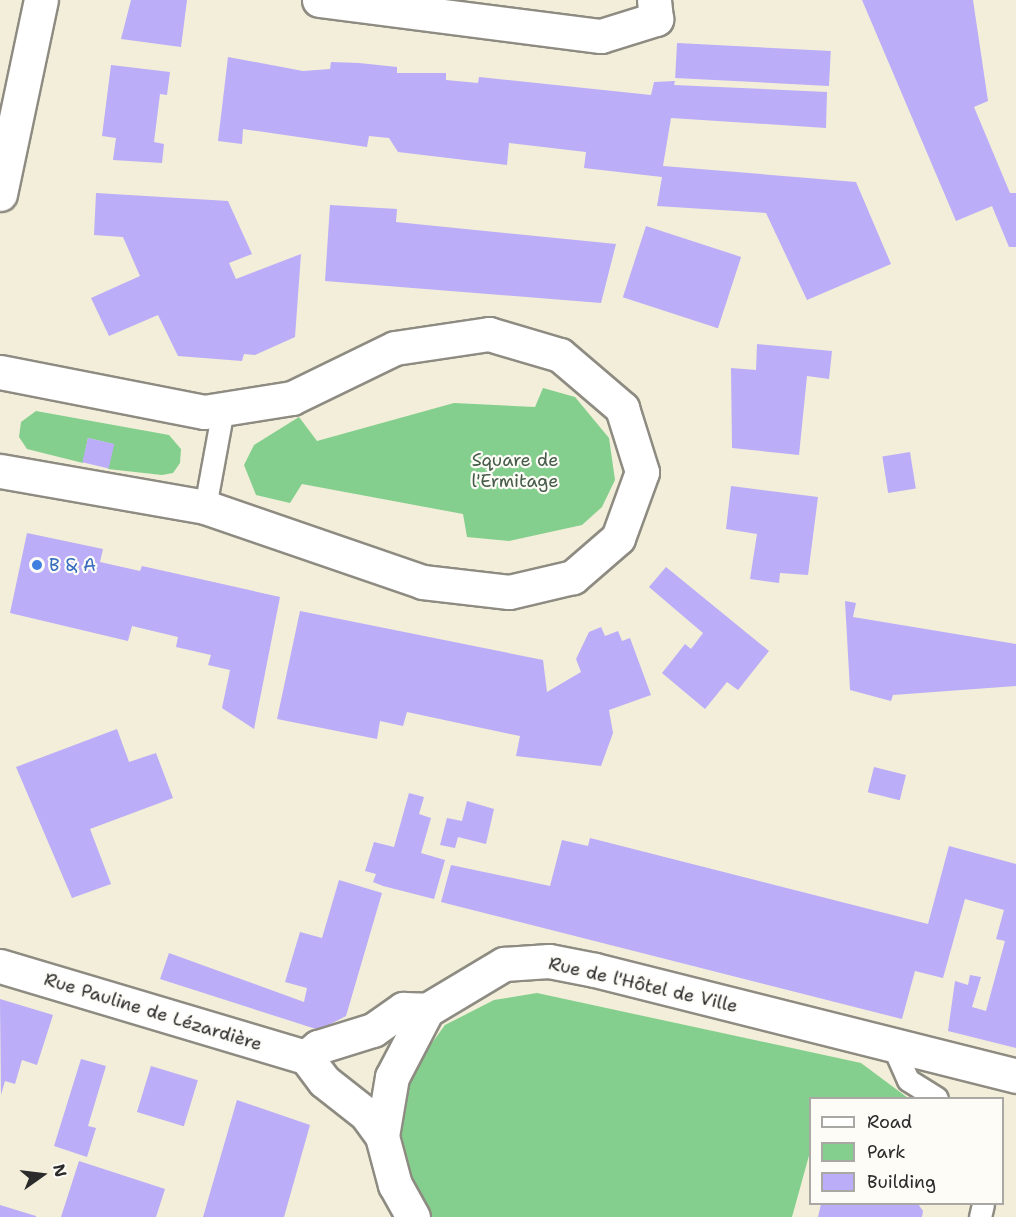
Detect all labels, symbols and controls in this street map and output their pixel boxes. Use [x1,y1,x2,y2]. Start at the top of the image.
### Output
park label: Square de l'Ermitage [471,450,559,492]
place label: B & A [49,554,96,576]
marker: B & A [30,558,44,572]
street label: Rue de l'Hôtel de Ville [546,953,740,1017]
street label: Rue Pauline de Lézardière [41,969,265,1055]
legend [809,1097,1004,1205]
text: Road [867,1110,912,1134]
text: Park [867,1140,906,1164]
north arrow [12,1145,72,1205]
text: N [48,1162,72,1179]
text: Building [867,1170,936,1194]

